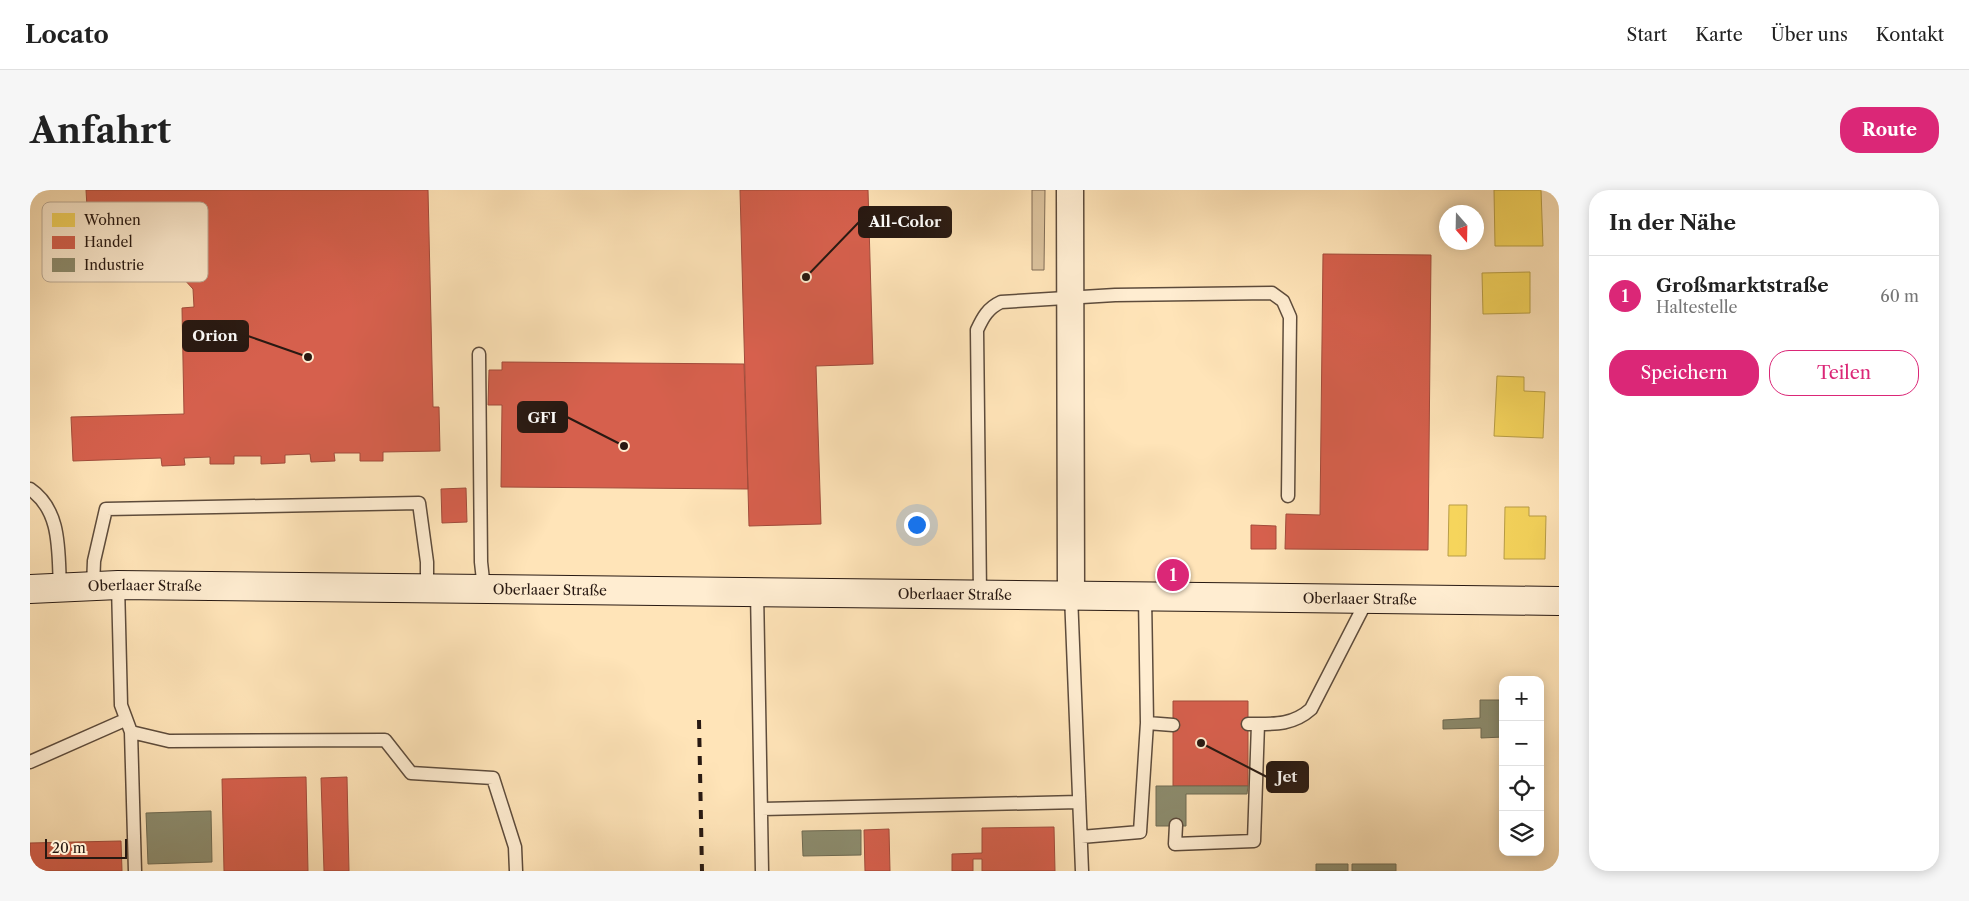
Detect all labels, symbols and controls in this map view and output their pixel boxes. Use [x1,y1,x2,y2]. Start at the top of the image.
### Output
text: Locato [25,20,109,49]
text: Start [1627,24,1667,46]
text: Karte [1695,24,1743,46]
text: Über uns [1771,24,1848,46]
text: Kontakt [1876,24,1944,46]
button: Route [1840,107,1939,153]
text: Anfahrt [30,109,171,152]
legend [42,202,208,282]
north arrow [1439,205,1484,250]
callout: All-Color [859,207,951,237]
text: In der Nähe [1609,210,1736,235]
text: Wohnen [83,211,141,229]
text: All-Color [868,212,942,231]
text: Handel [84,233,133,251]
text: Industrie [84,256,144,274]
text: Großmarktstraße [1656,274,1829,297]
text: 1 [1621,286,1629,306]
text: 60 m [1880,286,1919,306]
text: Haltestelle [1656,297,1737,317]
callout: Orion [183,321,248,351]
text: Orion [192,326,238,345]
button: Speichern [1609,350,1759,396]
button: Teilen [1769,350,1919,396]
callout: GFI [518,402,567,432]
text: GFI [527,408,557,427]
your location [904,512,930,538]
pin: 1 [1157,556,1189,594]
street label: Oberlaaer Straße [87,576,202,595]
street label: Oberlaaer Straße [493,580,607,599]
street label: Oberlaaer Straße [898,585,1012,604]
street label: Oberlaaer Straße [1303,589,1417,608]
map controls [1499,676,1544,856]
button: + [1499,676,1544,721]
button: − [1499,721,1544,766]
callout: Jet [1267,762,1308,792]
button: locate [1499,766,1544,811]
text: Jet [1274,767,1297,786]
button: layers [1499,811,1544,856]
scale bar [45,836,128,859]
text: 20 m [52,839,86,857]

